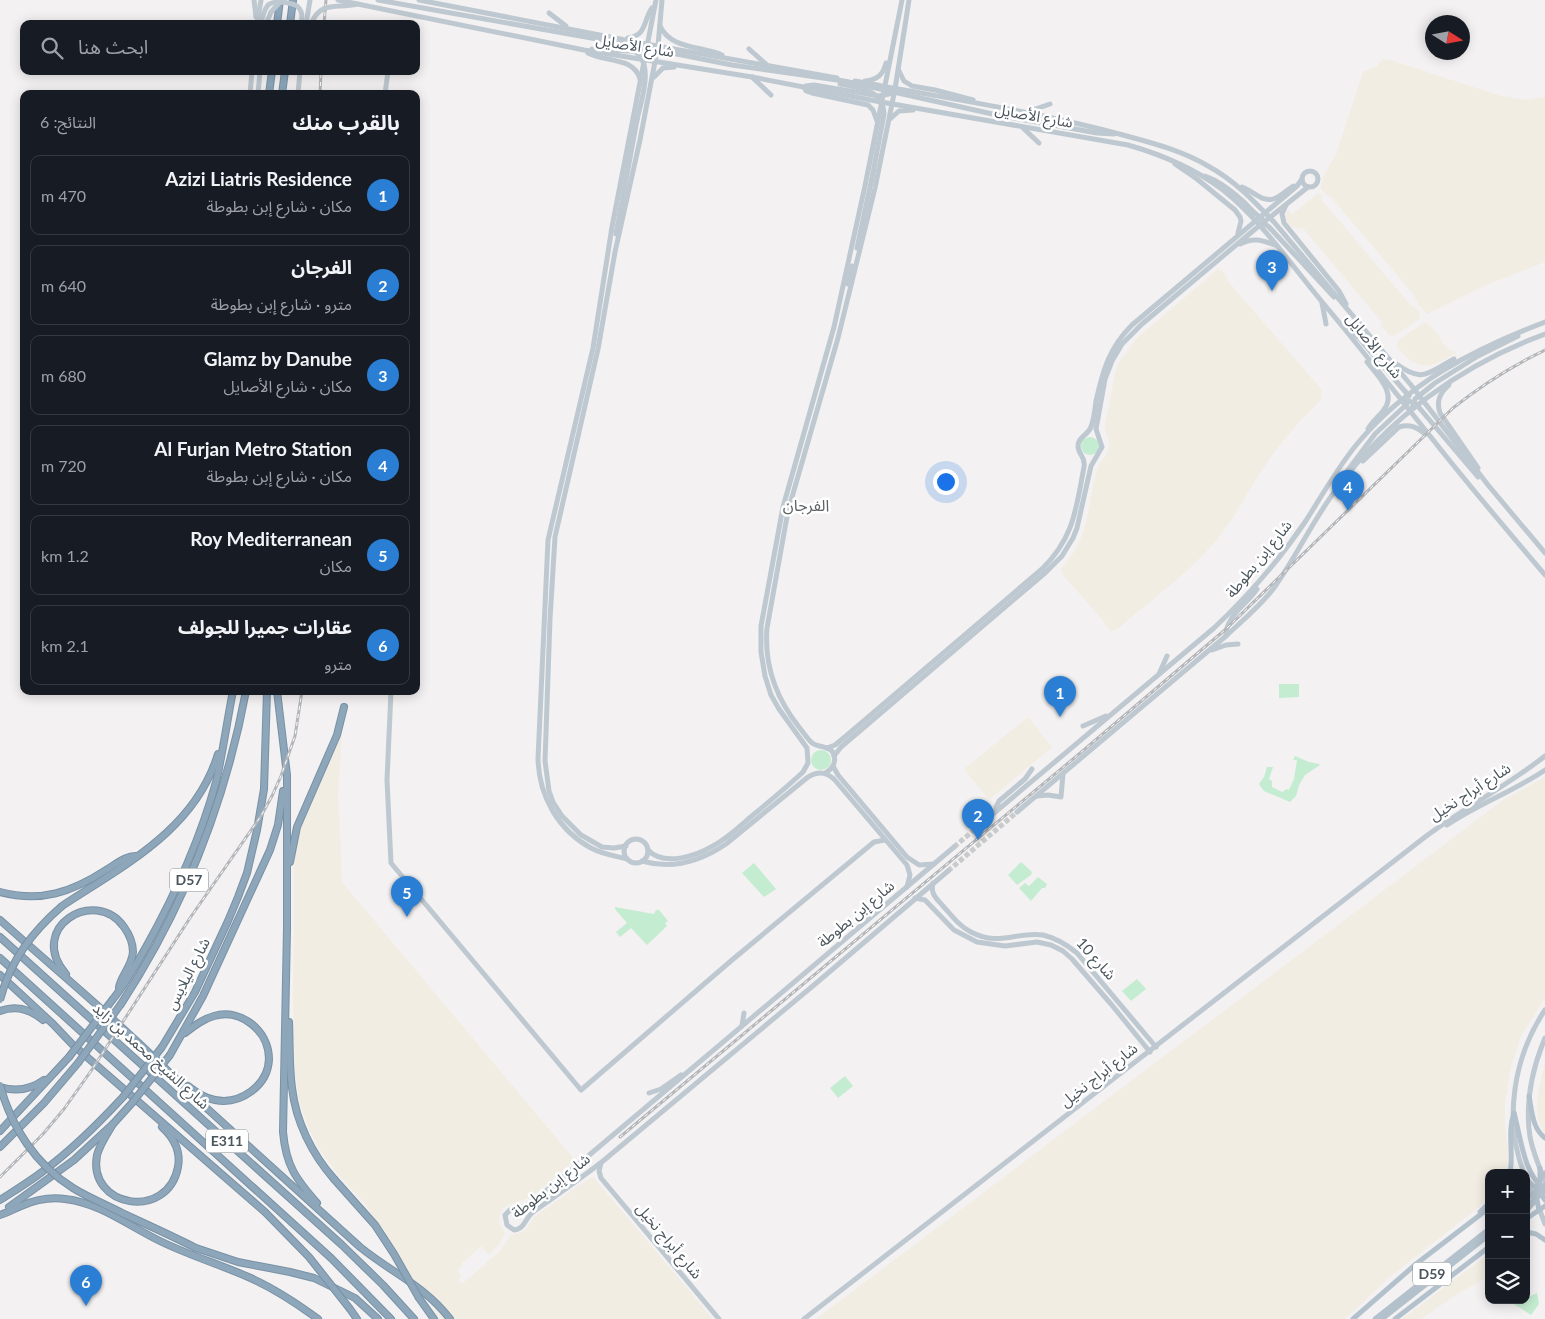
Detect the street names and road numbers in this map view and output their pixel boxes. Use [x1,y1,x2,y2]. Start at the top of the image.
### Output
street label: شارع الأصايل [594,30,676,64]
street label: شارع الأصايل [993,99,1075,135]
street label: شارع الأصايل [1340,309,1407,384]
street label: شارع إبن بطوطة [1221,516,1298,603]
street label: شارع أبراج نخيل [1425,758,1516,827]
road number: D57 [170,868,208,892]
street label: شارع إبن بطوطة [813,876,900,954]
street label: شارع اليلايس [161,934,217,1014]
street label: شارع 10 [1070,934,1120,986]
street label: شارع الشيخ محمد بن زايد [87,998,214,1115]
street label: شارع أبراج نخيل [1056,1038,1143,1113]
road number: E311 [206,1130,248,1152]
street label: شارع إبن بطوطة [508,1149,596,1225]
street label: شارع أبراج نخيل [630,1199,707,1285]
road number: D59 [1413,1262,1451,1286]

